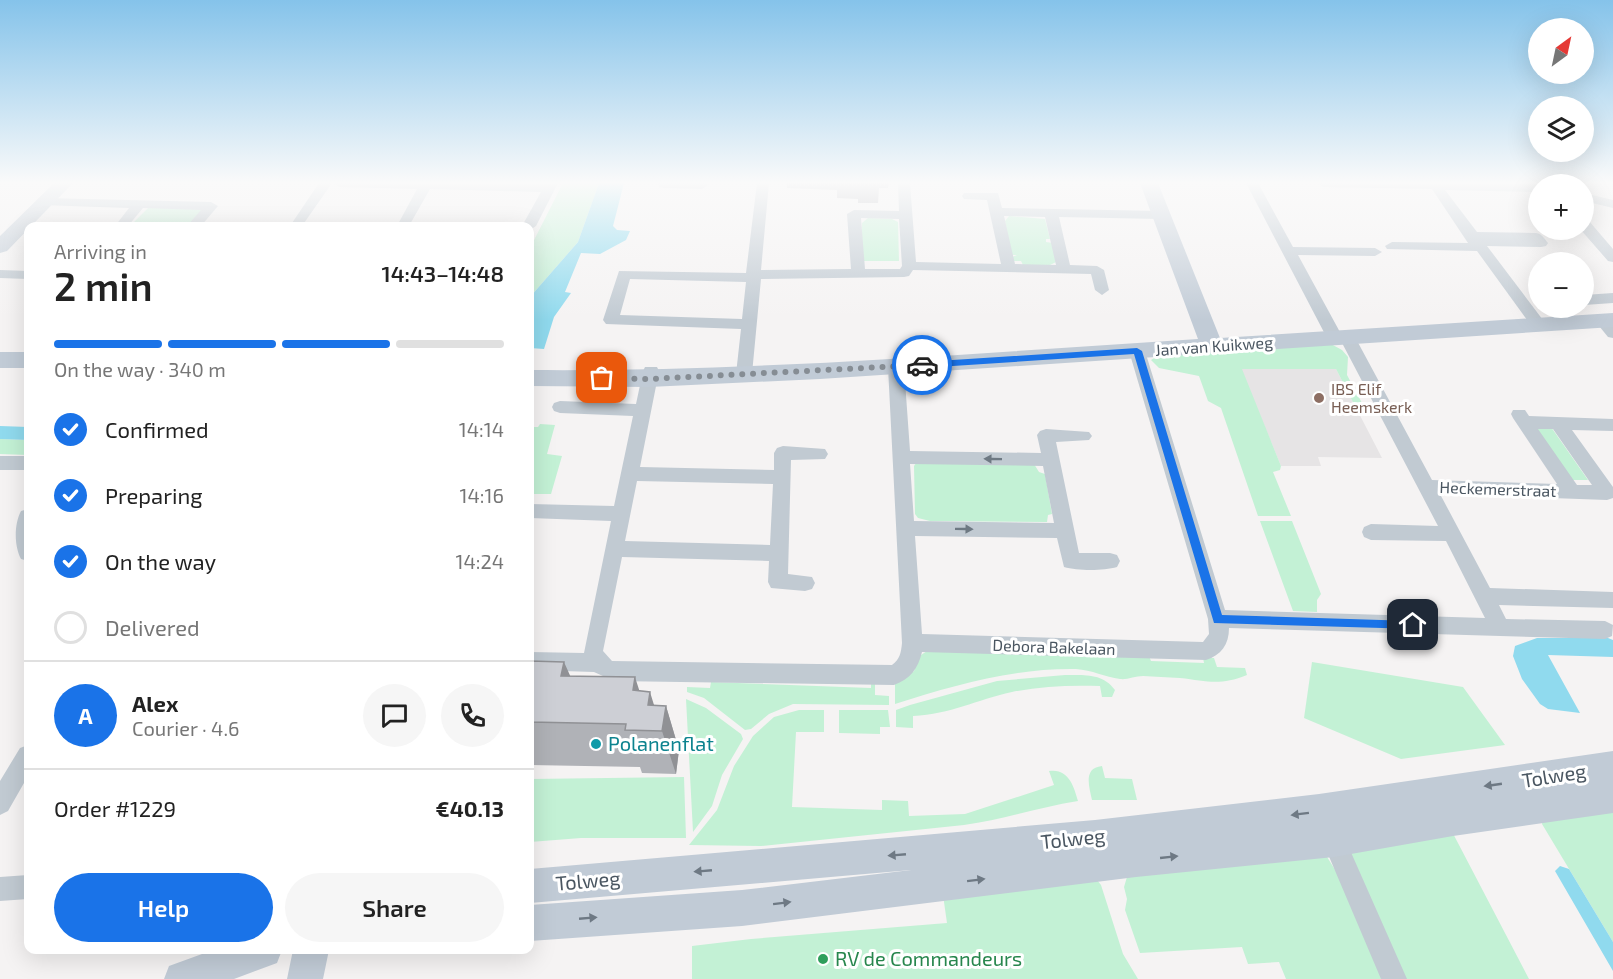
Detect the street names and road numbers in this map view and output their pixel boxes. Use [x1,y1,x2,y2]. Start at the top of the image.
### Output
street label: Jan van Kuikweg [1154,332,1274,359]
street label: Heckemerstraat [1439,477,1557,500]
street label: Debora Bakelaan [992,635,1116,658]
street label: Tolweg [1520,758,1588,792]
street label: Tolweg [1039,823,1106,853]
street label: Tolweg [555,865,621,895]

